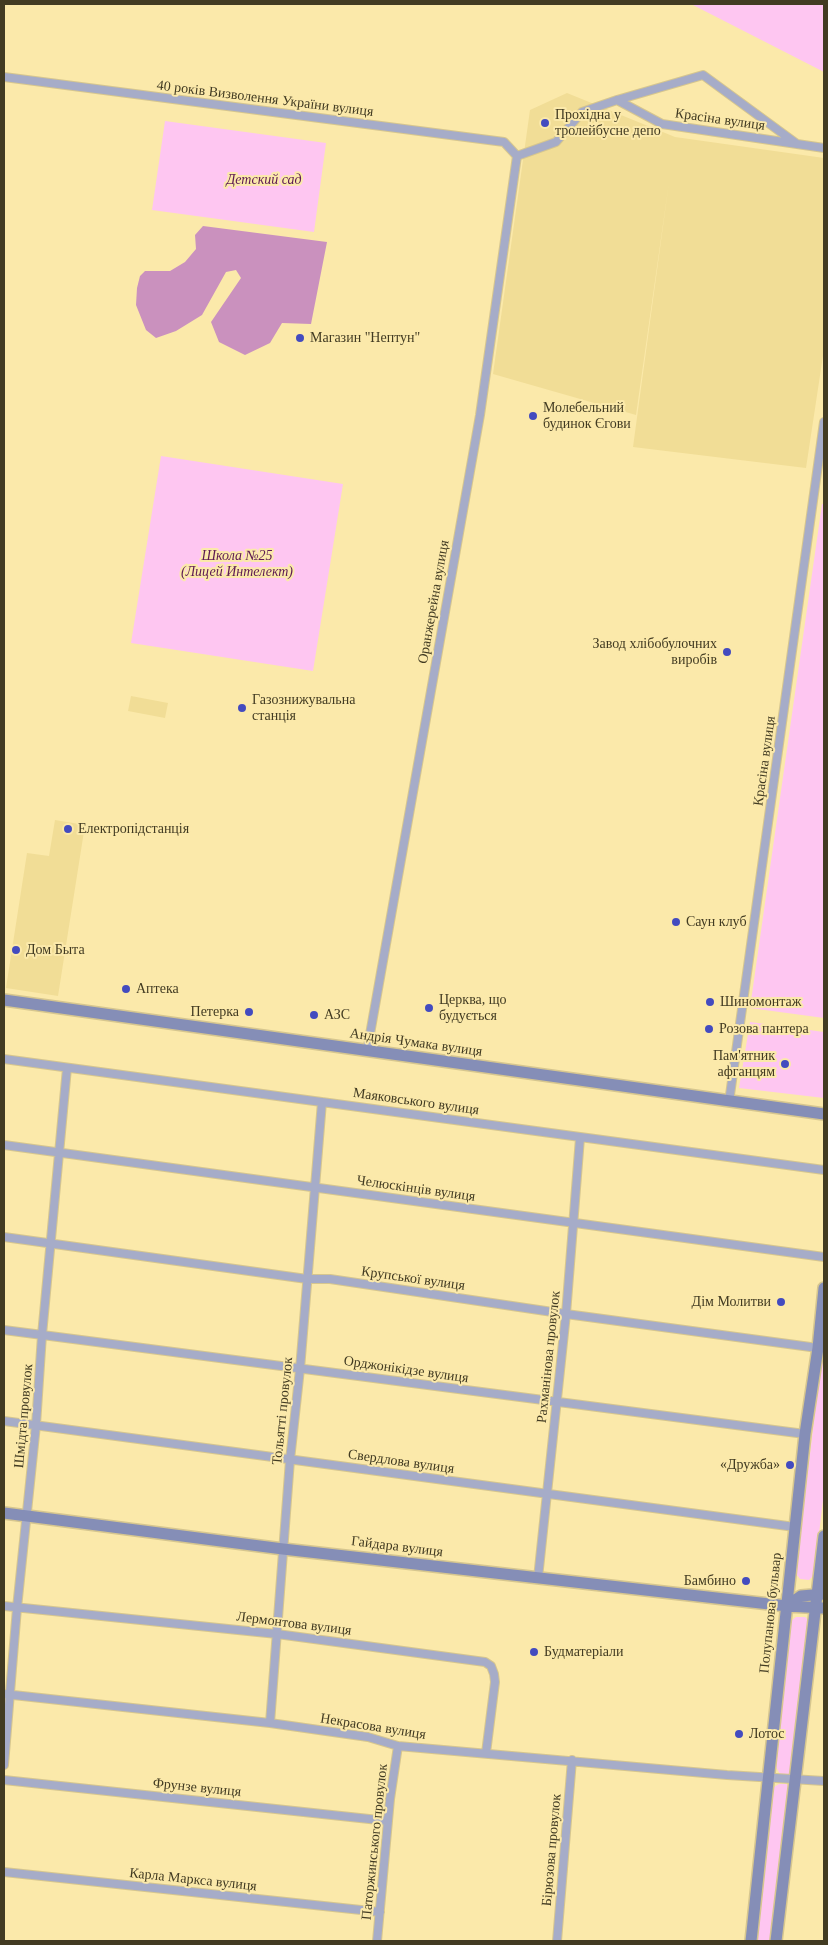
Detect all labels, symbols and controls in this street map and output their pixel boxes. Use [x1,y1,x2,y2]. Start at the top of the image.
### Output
street label: 40 років Визволення України вулиця [156,77,374,121]
street label: Красіна вулиця [674,105,766,135]
place label: Прохідна у тролейбусне депо [555,107,661,140]
marker: Прохідна у тролейбусне депо [539,117,551,129]
park label: Детский сад [226,172,302,188]
place label: Магазин "Нептун" [310,330,420,346]
marker: Магазин "Нептун" [294,332,306,344]
place label: Молебельний будинок Єгови [543,400,631,432]
marker: Молебельний будинок Єгови [527,410,539,422]
street label: Оранжерейна вулиця [415,539,453,665]
park label: Школа №25 (Лицей Интелект) [181,548,293,580]
place label: Завод хлібобулочних виробів [592,636,717,669]
marker: Завод хлібобулочних виробів [721,646,733,658]
place label: Газознижувальна станція [252,692,355,724]
marker: Газознижувальна станція [236,702,248,714]
street label: Красіна вулиця [750,715,780,807]
place label: Електропідстанція [78,821,189,837]
marker: Електропідстанція [62,823,74,835]
place label: Саун клуб [686,914,747,930]
marker: Саун клуб [670,916,682,928]
place label: Дом Быта [26,942,85,958]
marker: Дом Быта [10,944,22,956]
place label: Аптека [136,981,179,997]
marker: Аптека [120,983,132,995]
place label: Церква, що будується [439,992,507,1024]
place label: Шиномонтаж [720,994,801,1010]
marker: Шиномонтаж [704,996,716,1008]
marker: Церква, що будується [423,1002,435,1014]
place label: Петерка [191,1004,239,1020]
marker: Петерка [243,1006,255,1018]
place label: АЗС [324,1007,350,1023]
marker: АЗС [308,1009,320,1021]
place label: Розова пантера [719,1021,809,1037]
marker: Розова пантера [703,1023,715,1035]
street label: Андрія Чумака вулиця [349,1025,483,1061]
place label: Пам'ятник афганцям [713,1048,775,1080]
marker: Пам'ятник афганцям [779,1058,791,1070]
street label: Маяковського вулиця [352,1085,480,1119]
street label: Челюскінців вулиця [356,1172,476,1206]
street label: Крупської вулиця [360,1263,466,1295]
street label: Рахманінова провулок [534,1290,564,1424]
place label: Дім Молитви [692,1294,771,1310]
marker: Дім Молитви [775,1296,787,1308]
street label: Орджонікідзе вулиця [342,1353,470,1387]
street label: Тольятті провулок [269,1356,297,1466]
street label: Шмідта провулок [11,1363,37,1469]
street label: Свердлова вулиця [347,1446,455,1478]
place label: «Дружба» [720,1457,780,1473]
marker: «Дружба» [784,1459,796,1471]
street label: Гайдара вулиця [350,1533,444,1561]
street label: Полупанова бульвар [756,1552,786,1674]
place label: Бамбино [684,1573,736,1589]
marker: Бамбино [740,1575,752,1587]
street label: Лермонтова вулиця [236,1609,352,1639]
place label: Будматеріали [544,1644,624,1660]
marker: Будматеріали [528,1646,540,1658]
street label: Некрасова вулиця [319,1710,427,1744]
place label: Лотос [749,1726,784,1742]
marker: Лотос [733,1728,745,1740]
street label: Паторжинського провулок [358,1763,392,1921]
street label: Фрунзе вулиця [152,1775,242,1801]
street label: Бірюзова провулок [539,1793,565,1907]
street label: Карла Маркса вулиця [128,1865,258,1895]

